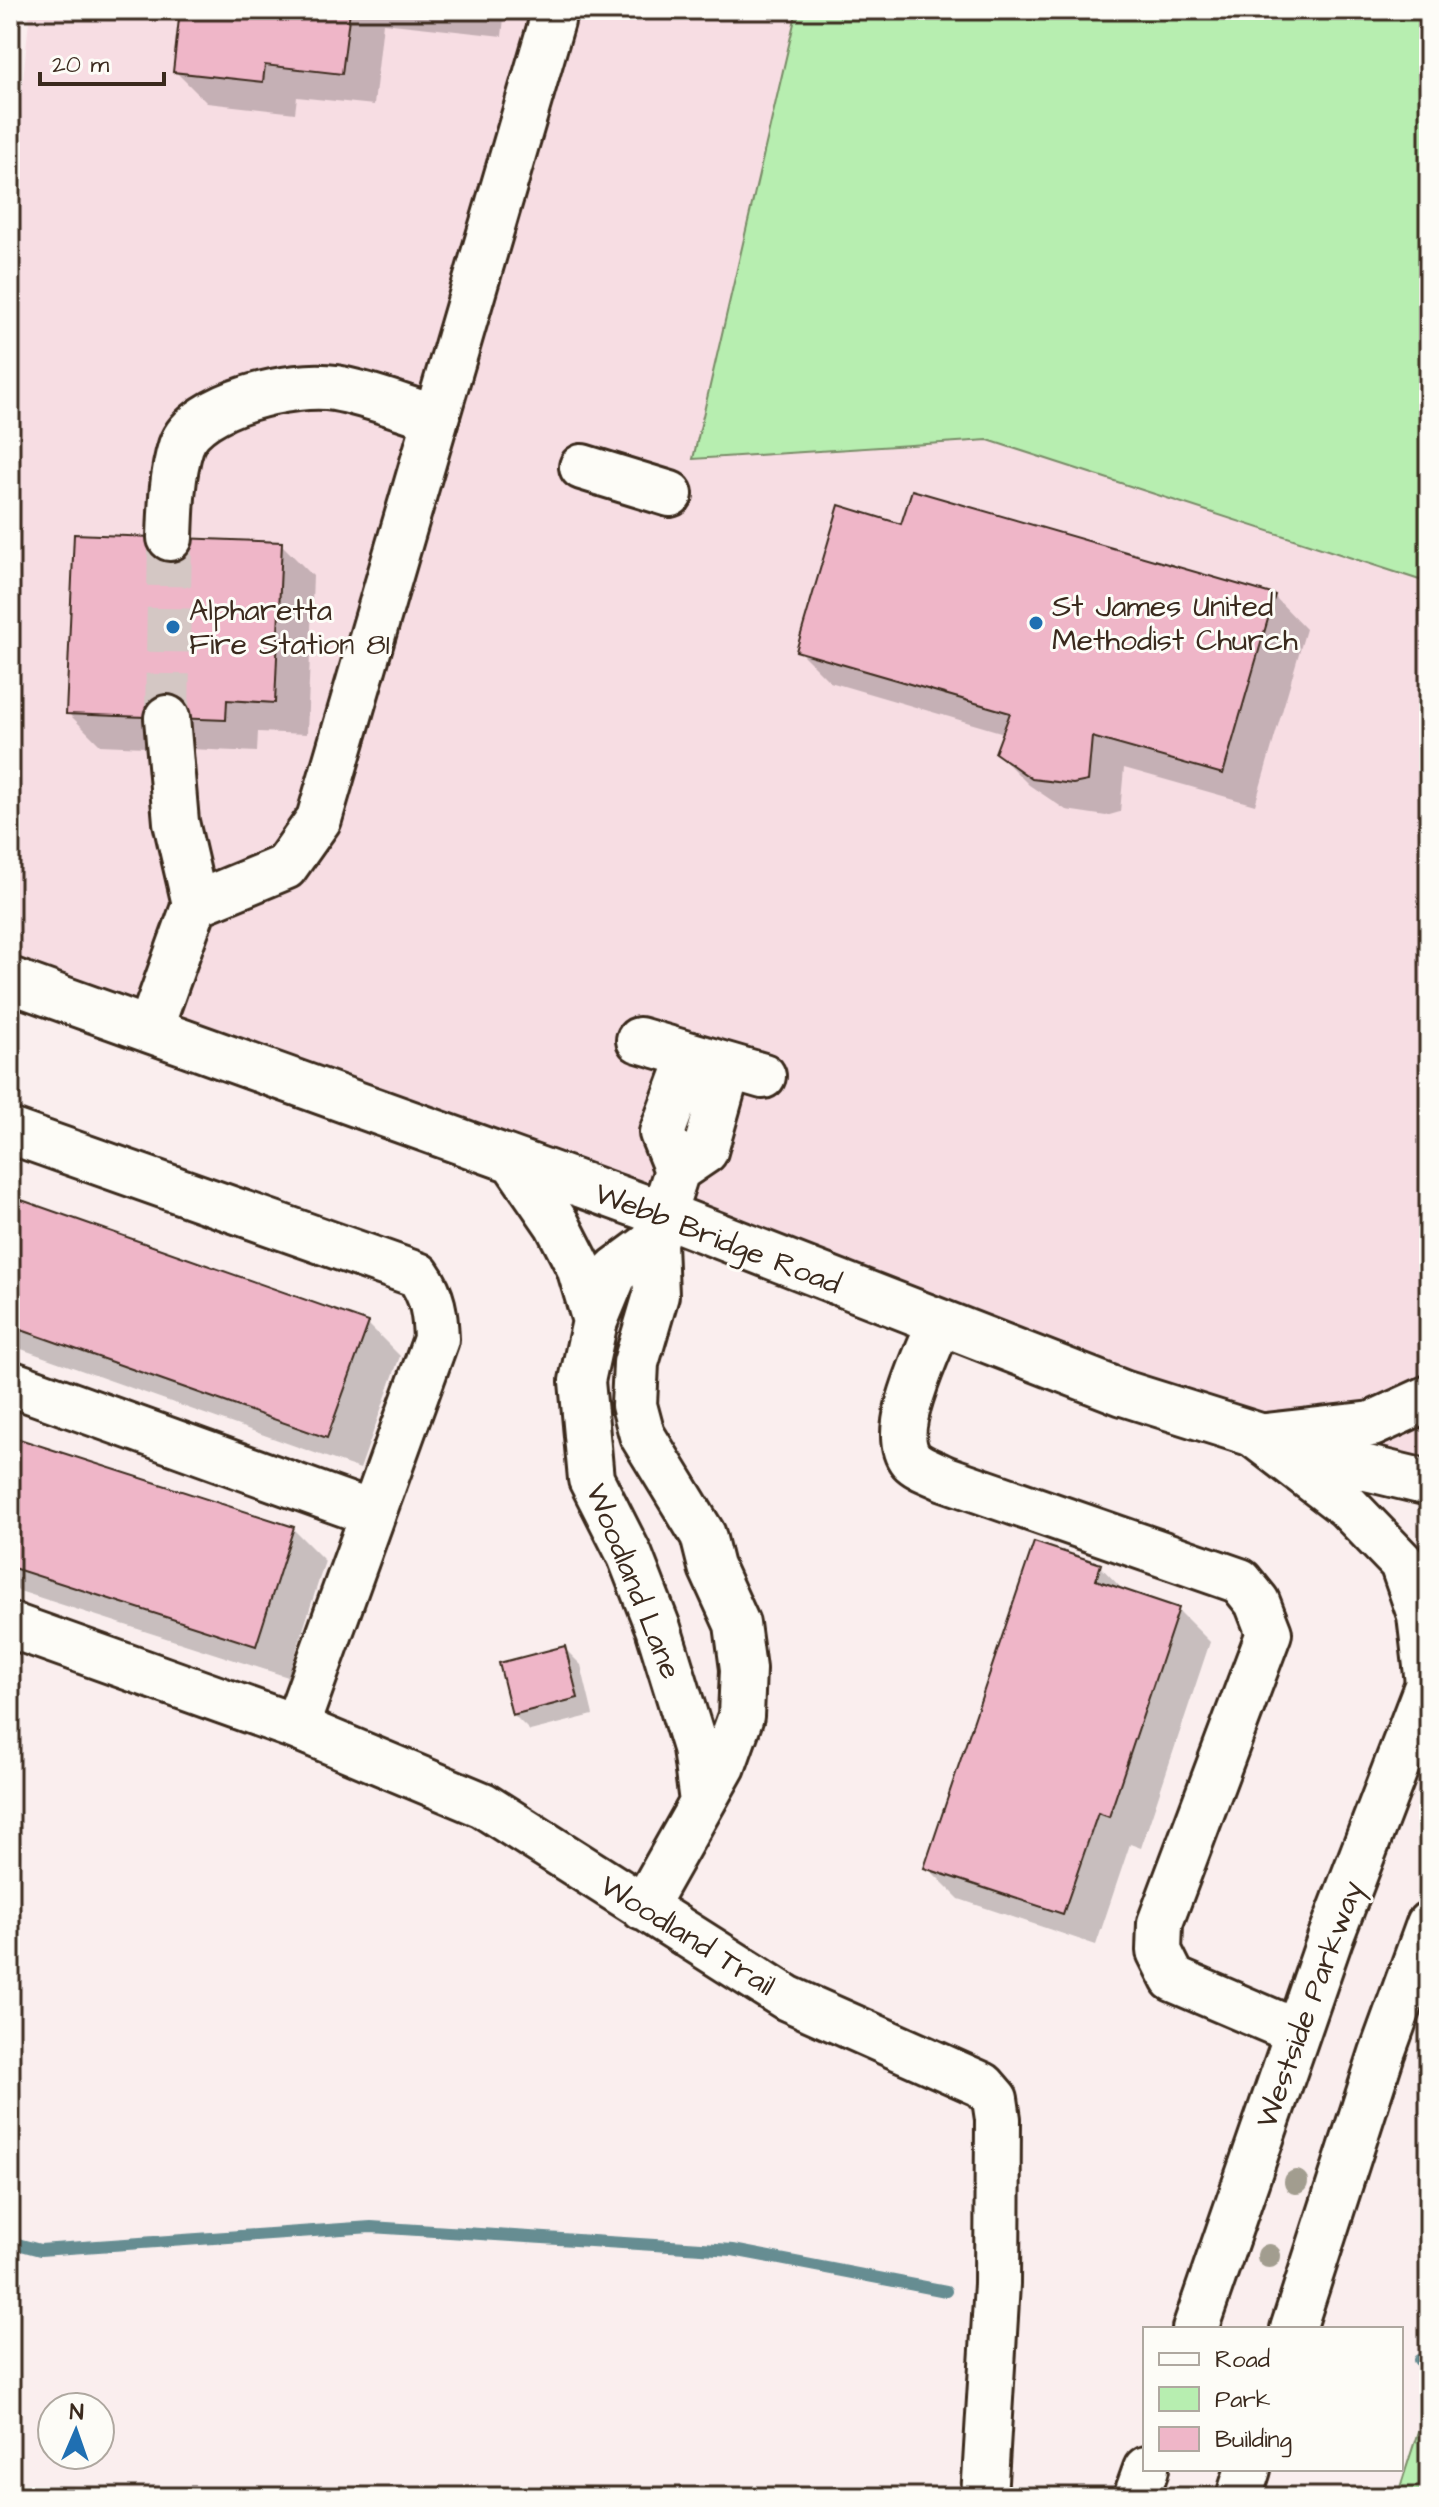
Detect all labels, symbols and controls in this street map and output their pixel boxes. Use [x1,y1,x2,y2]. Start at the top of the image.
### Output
scale bar [40,36,164,86]
text: 20 m [52,48,109,82]
place label: St James United Methodist Church [1052,586,1298,662]
place label: Alpharetta Fire Station 81 [189,590,390,666]
marker: St James United Methodist Church [1027,614,1045,632]
marker: Alpharetta Fire Station 81 [164,618,182,636]
street label: Webb Bridge Road [588,1173,847,1306]
street label: Woodland Lane [575,1478,691,1685]
street label: Woodland Trail [592,1865,783,2007]
street label: Westside Parkway [1246,1875,1375,2134]
legend [1143,2327,1403,2471]
text: Road [1215,2343,1270,2377]
text: Park [1215,2383,1271,2417]
north arrow [36,2391,116,2471]
text: N [69,2397,84,2428]
text: Building [1215,2423,1292,2458]

